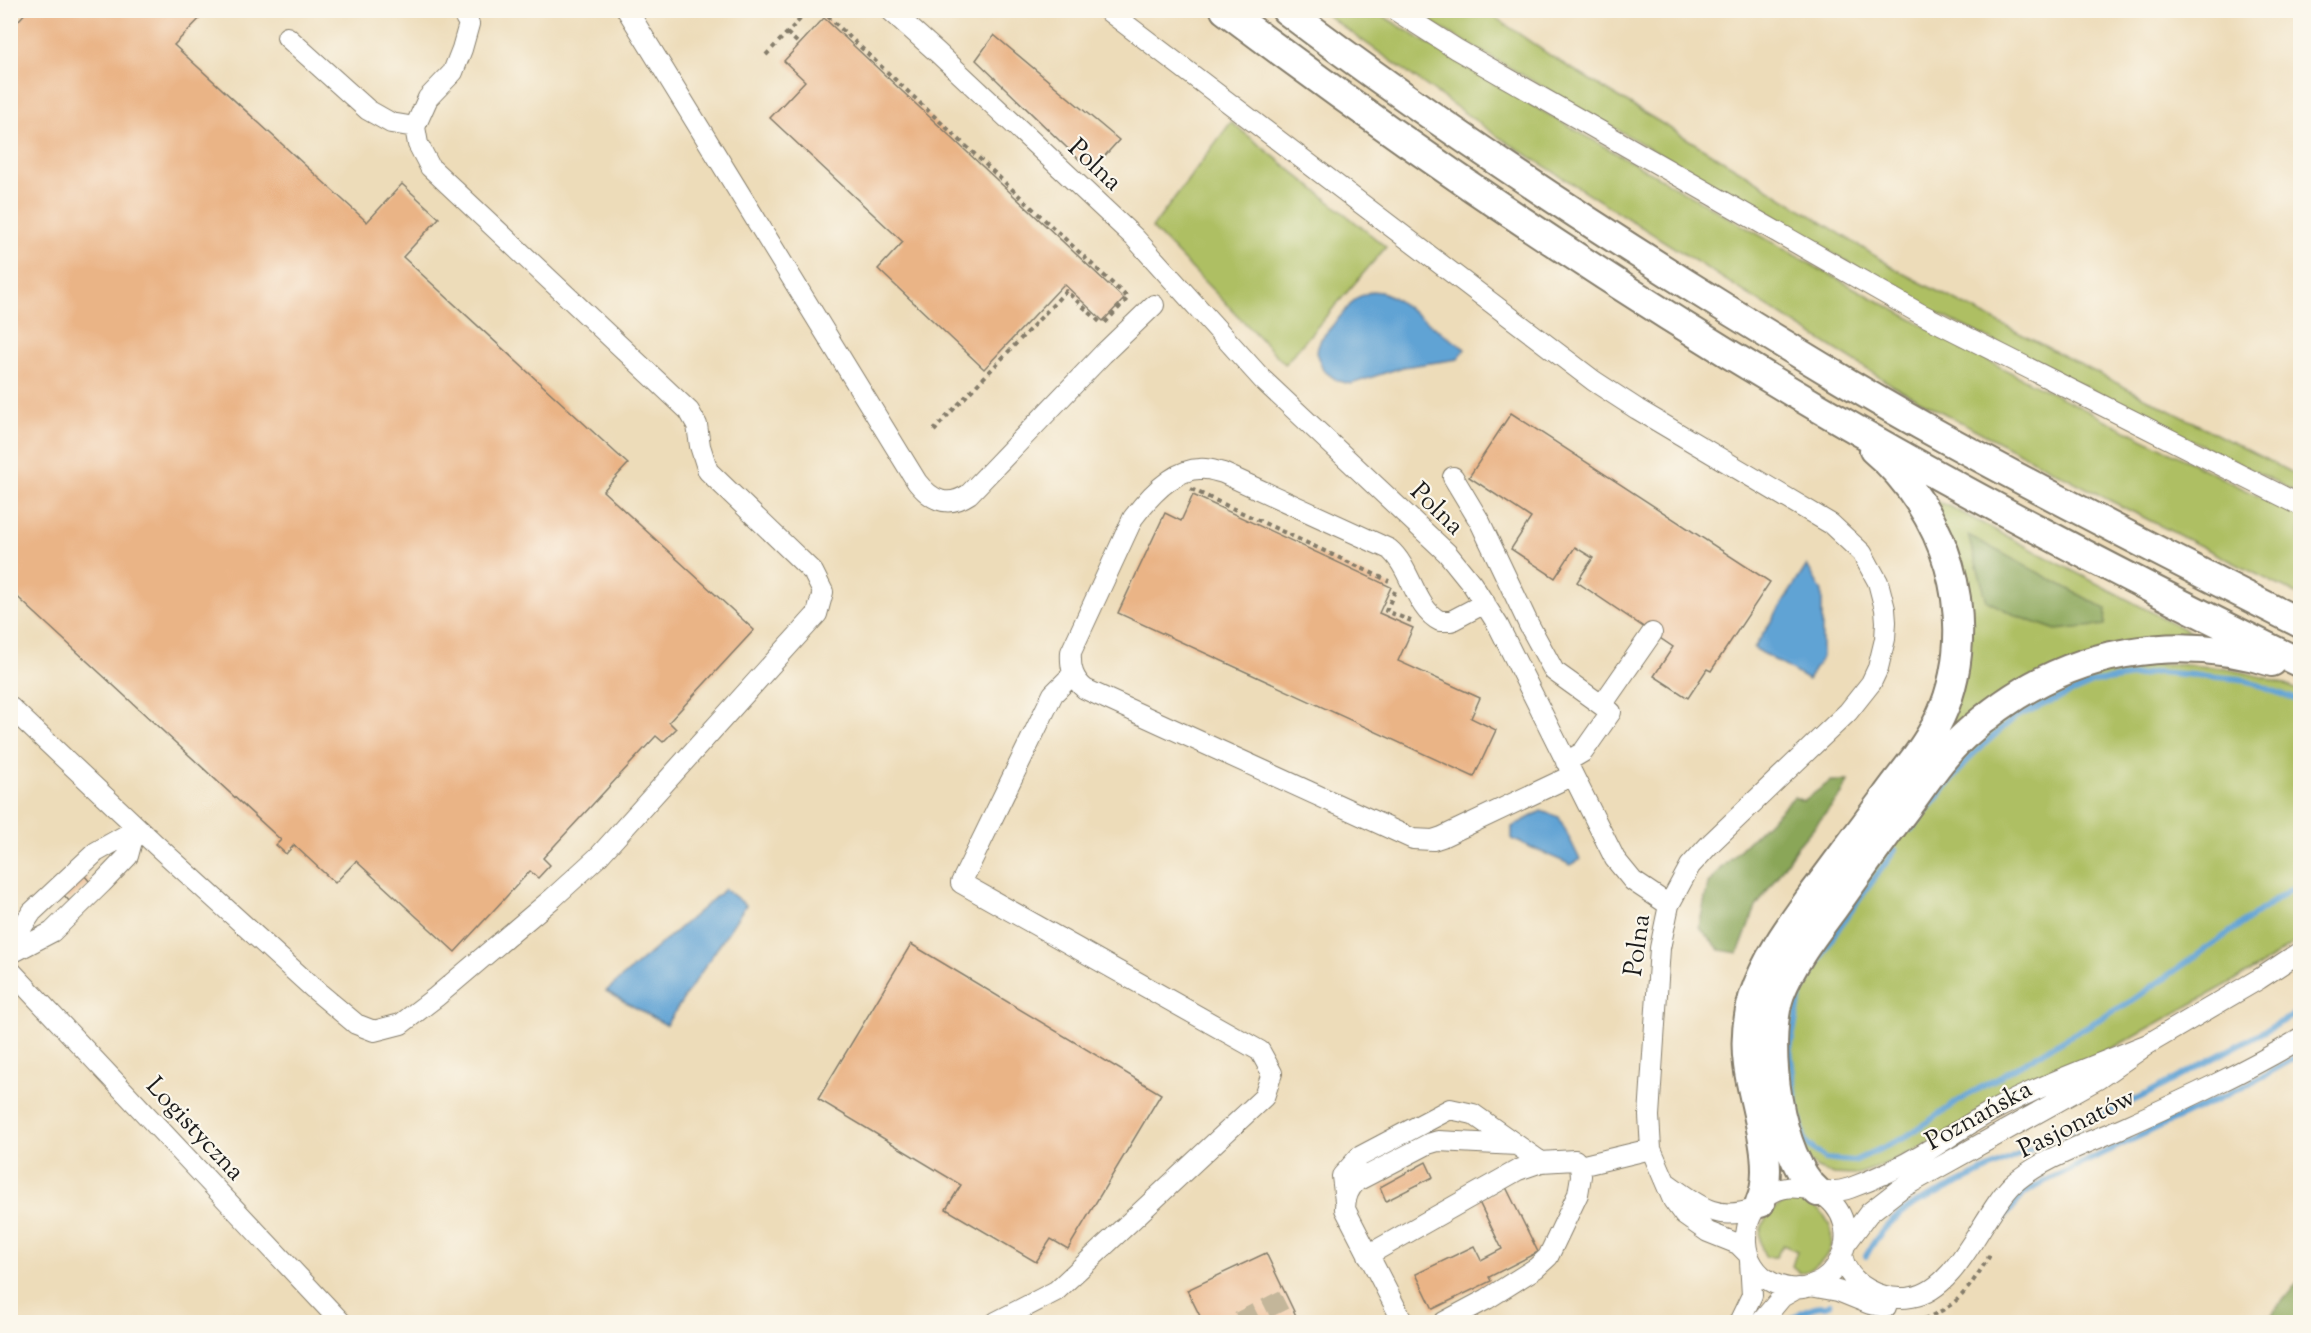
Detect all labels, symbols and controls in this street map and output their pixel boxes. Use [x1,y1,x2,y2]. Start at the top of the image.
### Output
street label: Polna [1059,131,1130,201]
street label: Polna [1401,475,1472,545]
street label: Polna [1616,912,1661,979]
street label: Logistyczna [136,1069,252,1190]
street label: Poznańska [1919,1072,2039,1161]
street label: Pasjonatów [2012,1080,2142,1169]

